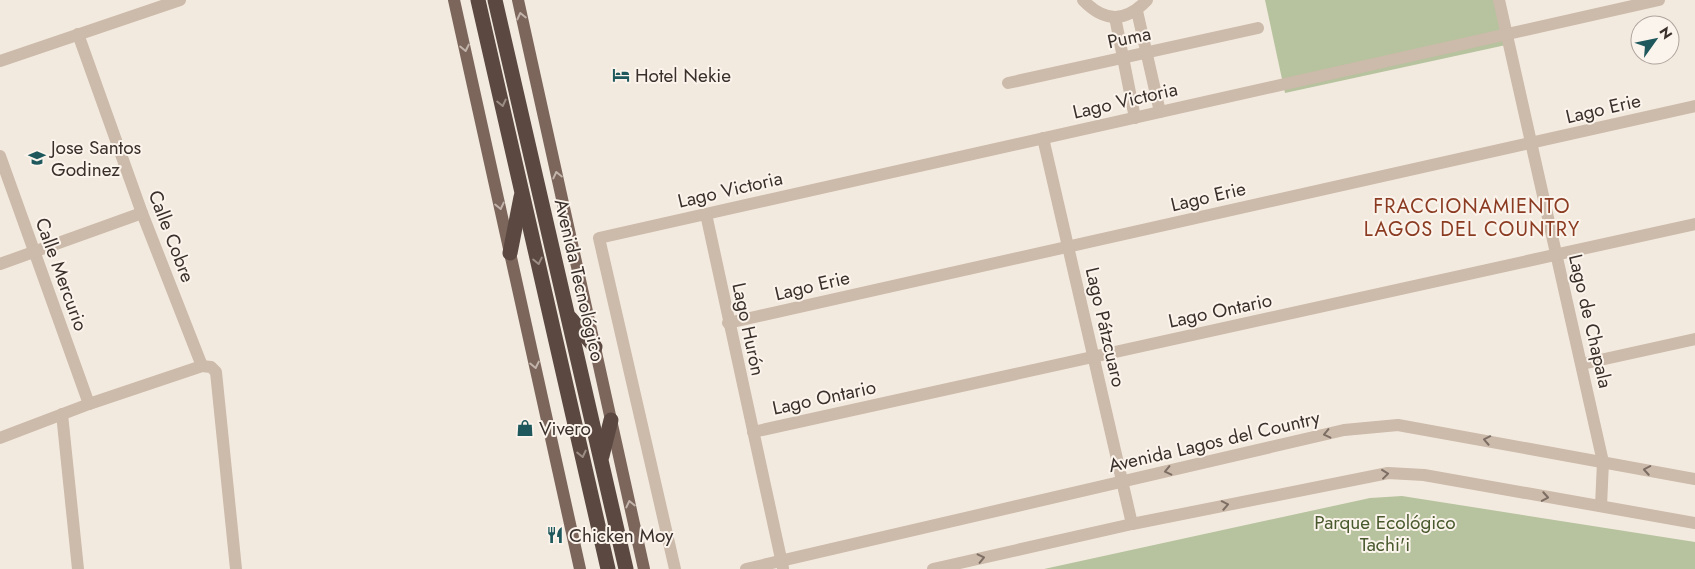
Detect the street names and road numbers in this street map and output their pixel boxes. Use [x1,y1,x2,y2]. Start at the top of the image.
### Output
street label: Puma [1105,20,1153,55]
street label: Lago Victoria [1070,75,1180,126]
street label: Lago Erie [1563,87,1644,130]
street label: Lago Victoria [675,164,785,215]
street label: Lago Erie [1168,175,1249,218]
street label: Calle Cobre [142,186,202,286]
street label: Avenida Tecnológico [548,196,611,364]
street label: Calle Mercurio [29,214,95,335]
street label: Lago de Chapala [1562,252,1619,391]
street label: Lago Erie [772,264,853,307]
street label: Lago Pátzcuaro [1079,265,1132,390]
street label: Lago Hurón [725,280,772,378]
street label: Lago Ontario [1166,286,1274,335]
street label: Lago Ontario [770,373,878,422]
street label: Avenida Lagos del Country [1106,404,1323,479]

